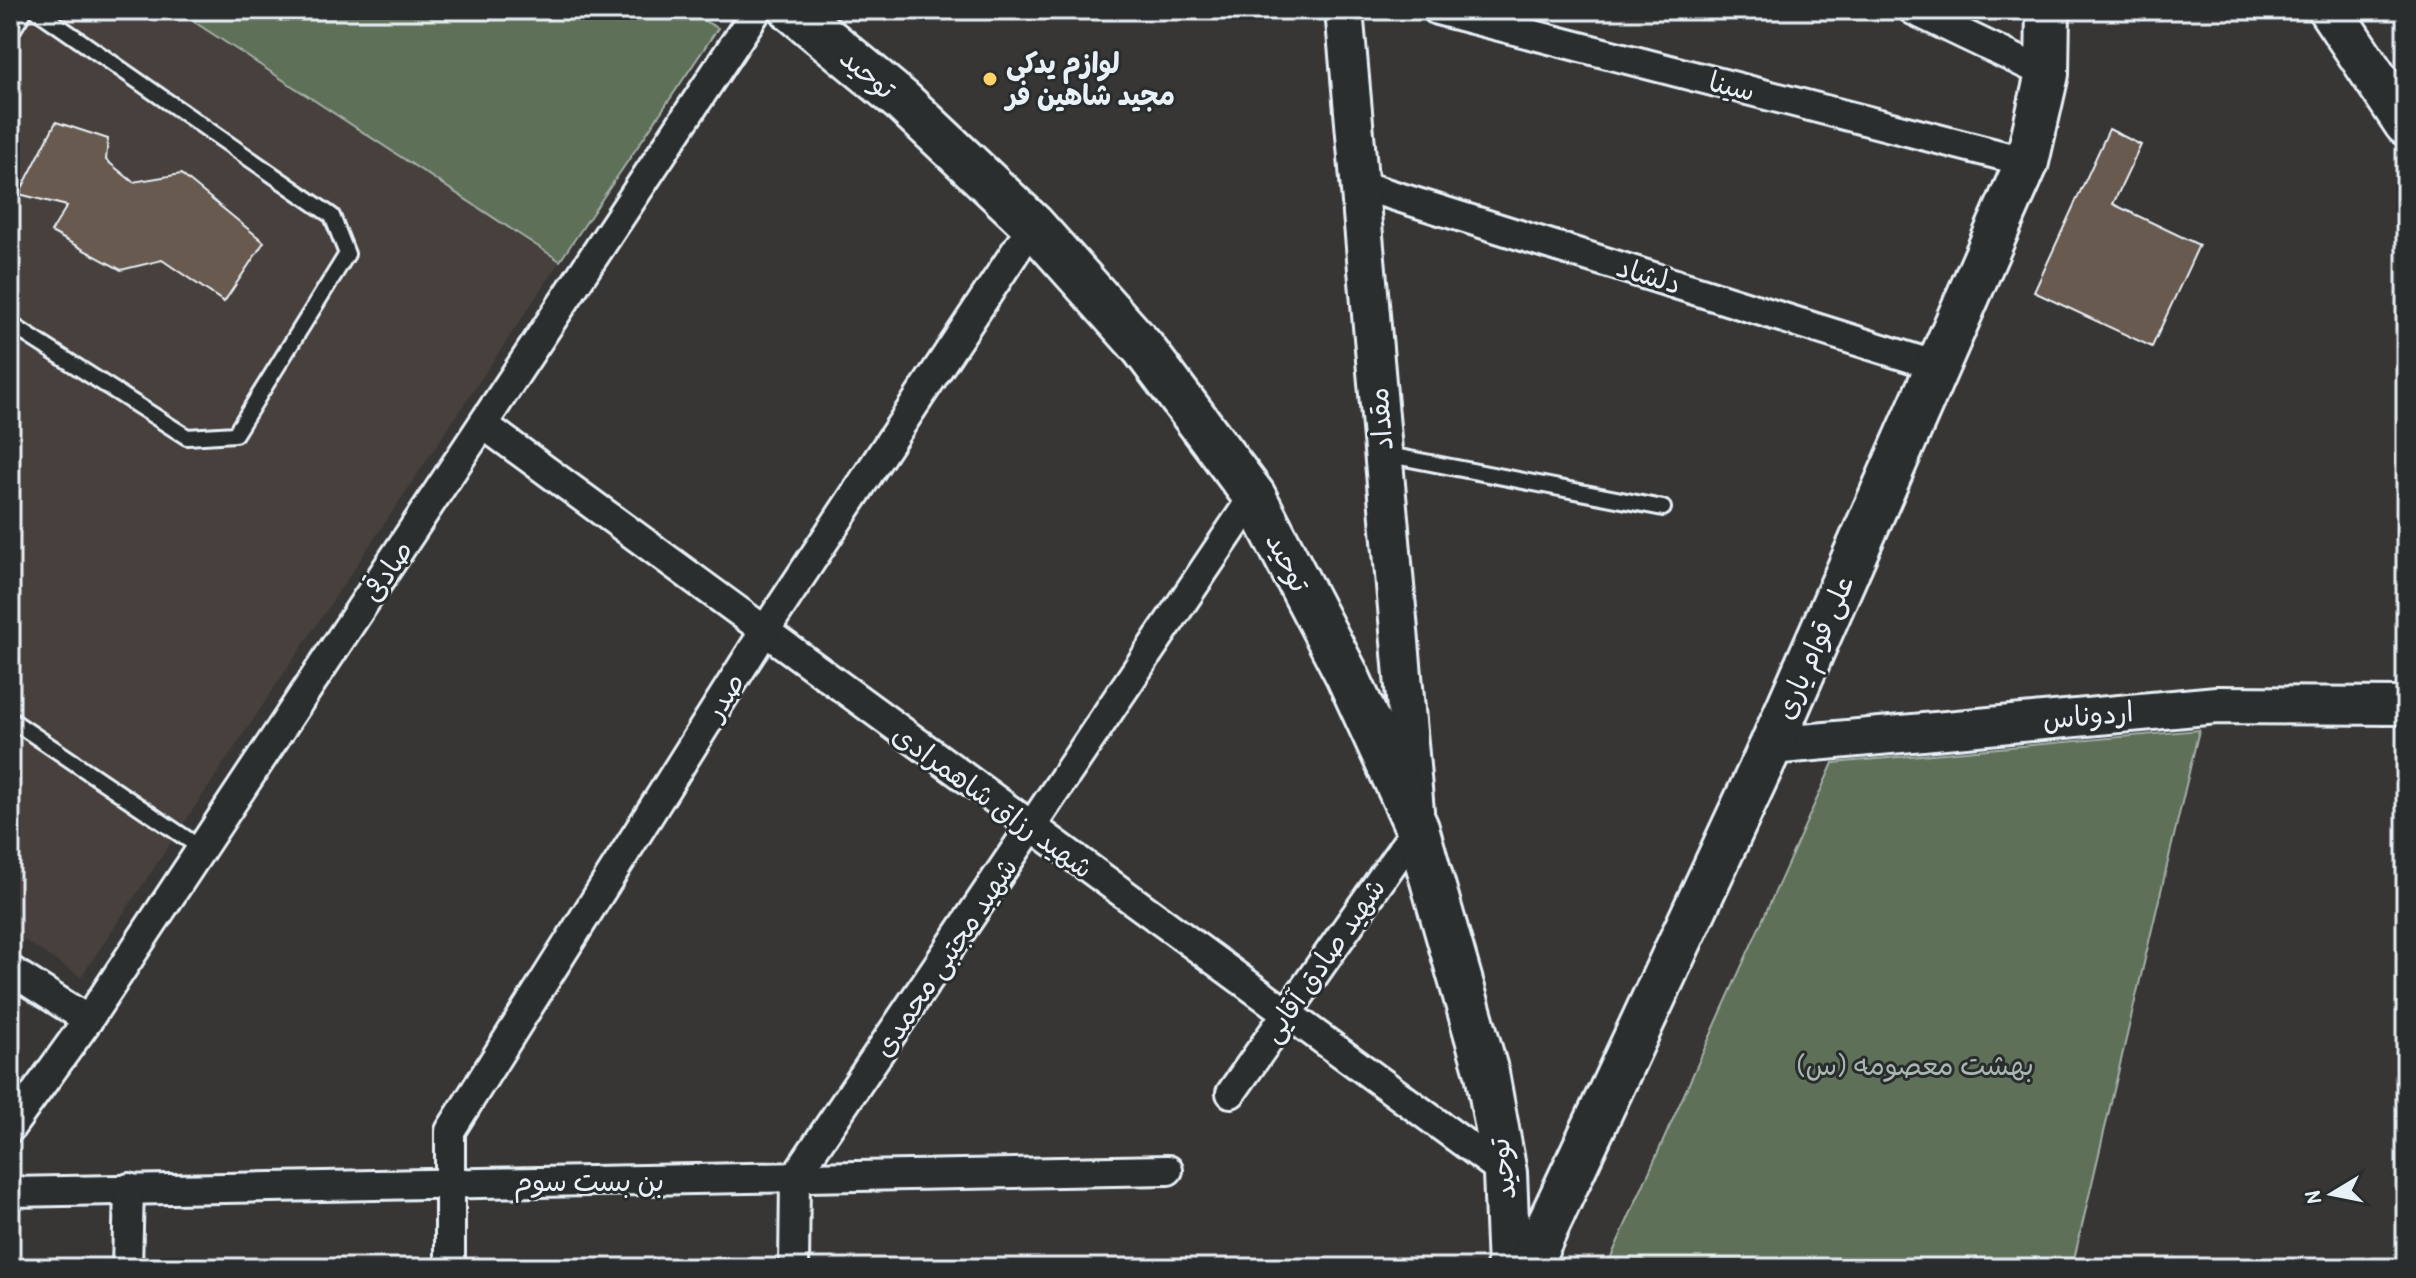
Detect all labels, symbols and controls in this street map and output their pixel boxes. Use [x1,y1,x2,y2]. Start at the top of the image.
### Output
street label: توحید [832,39,905,108]
place label: لوازم یدکی مجید شاهین فر [1003,44,1175,114]
street label: سینا [1705,62,1759,110]
marker: لوازم یدکی مجید شاهین فر [981,70,999,88]
street label: دلشاد [1612,247,1686,303]
street label: مقداد [1358,386,1402,452]
street label: توحید [1257,526,1319,599]
street label: صادقی [353,533,421,609]
street label: علی قوام یاری [1765,569,1865,726]
street label: صدر [694,665,753,728]
street label: اردوناس [2041,692,2135,738]
street label: شهید رزاق شاهمرادی [885,715,1101,887]
street label: شهید مجتبی محمدی [864,850,1026,1064]
street label: شهید صادق آقایی [1252,870,1394,1050]
park label: (بهشت معصومه (س [1796,1046,2034,1084]
street label: توحید [1479,1135,1525,1202]
north arrow [2292,1154,2372,1234]
street label: بن بست سوم [514,1162,664,1203]
text: N [2296,1189,2328,1206]

